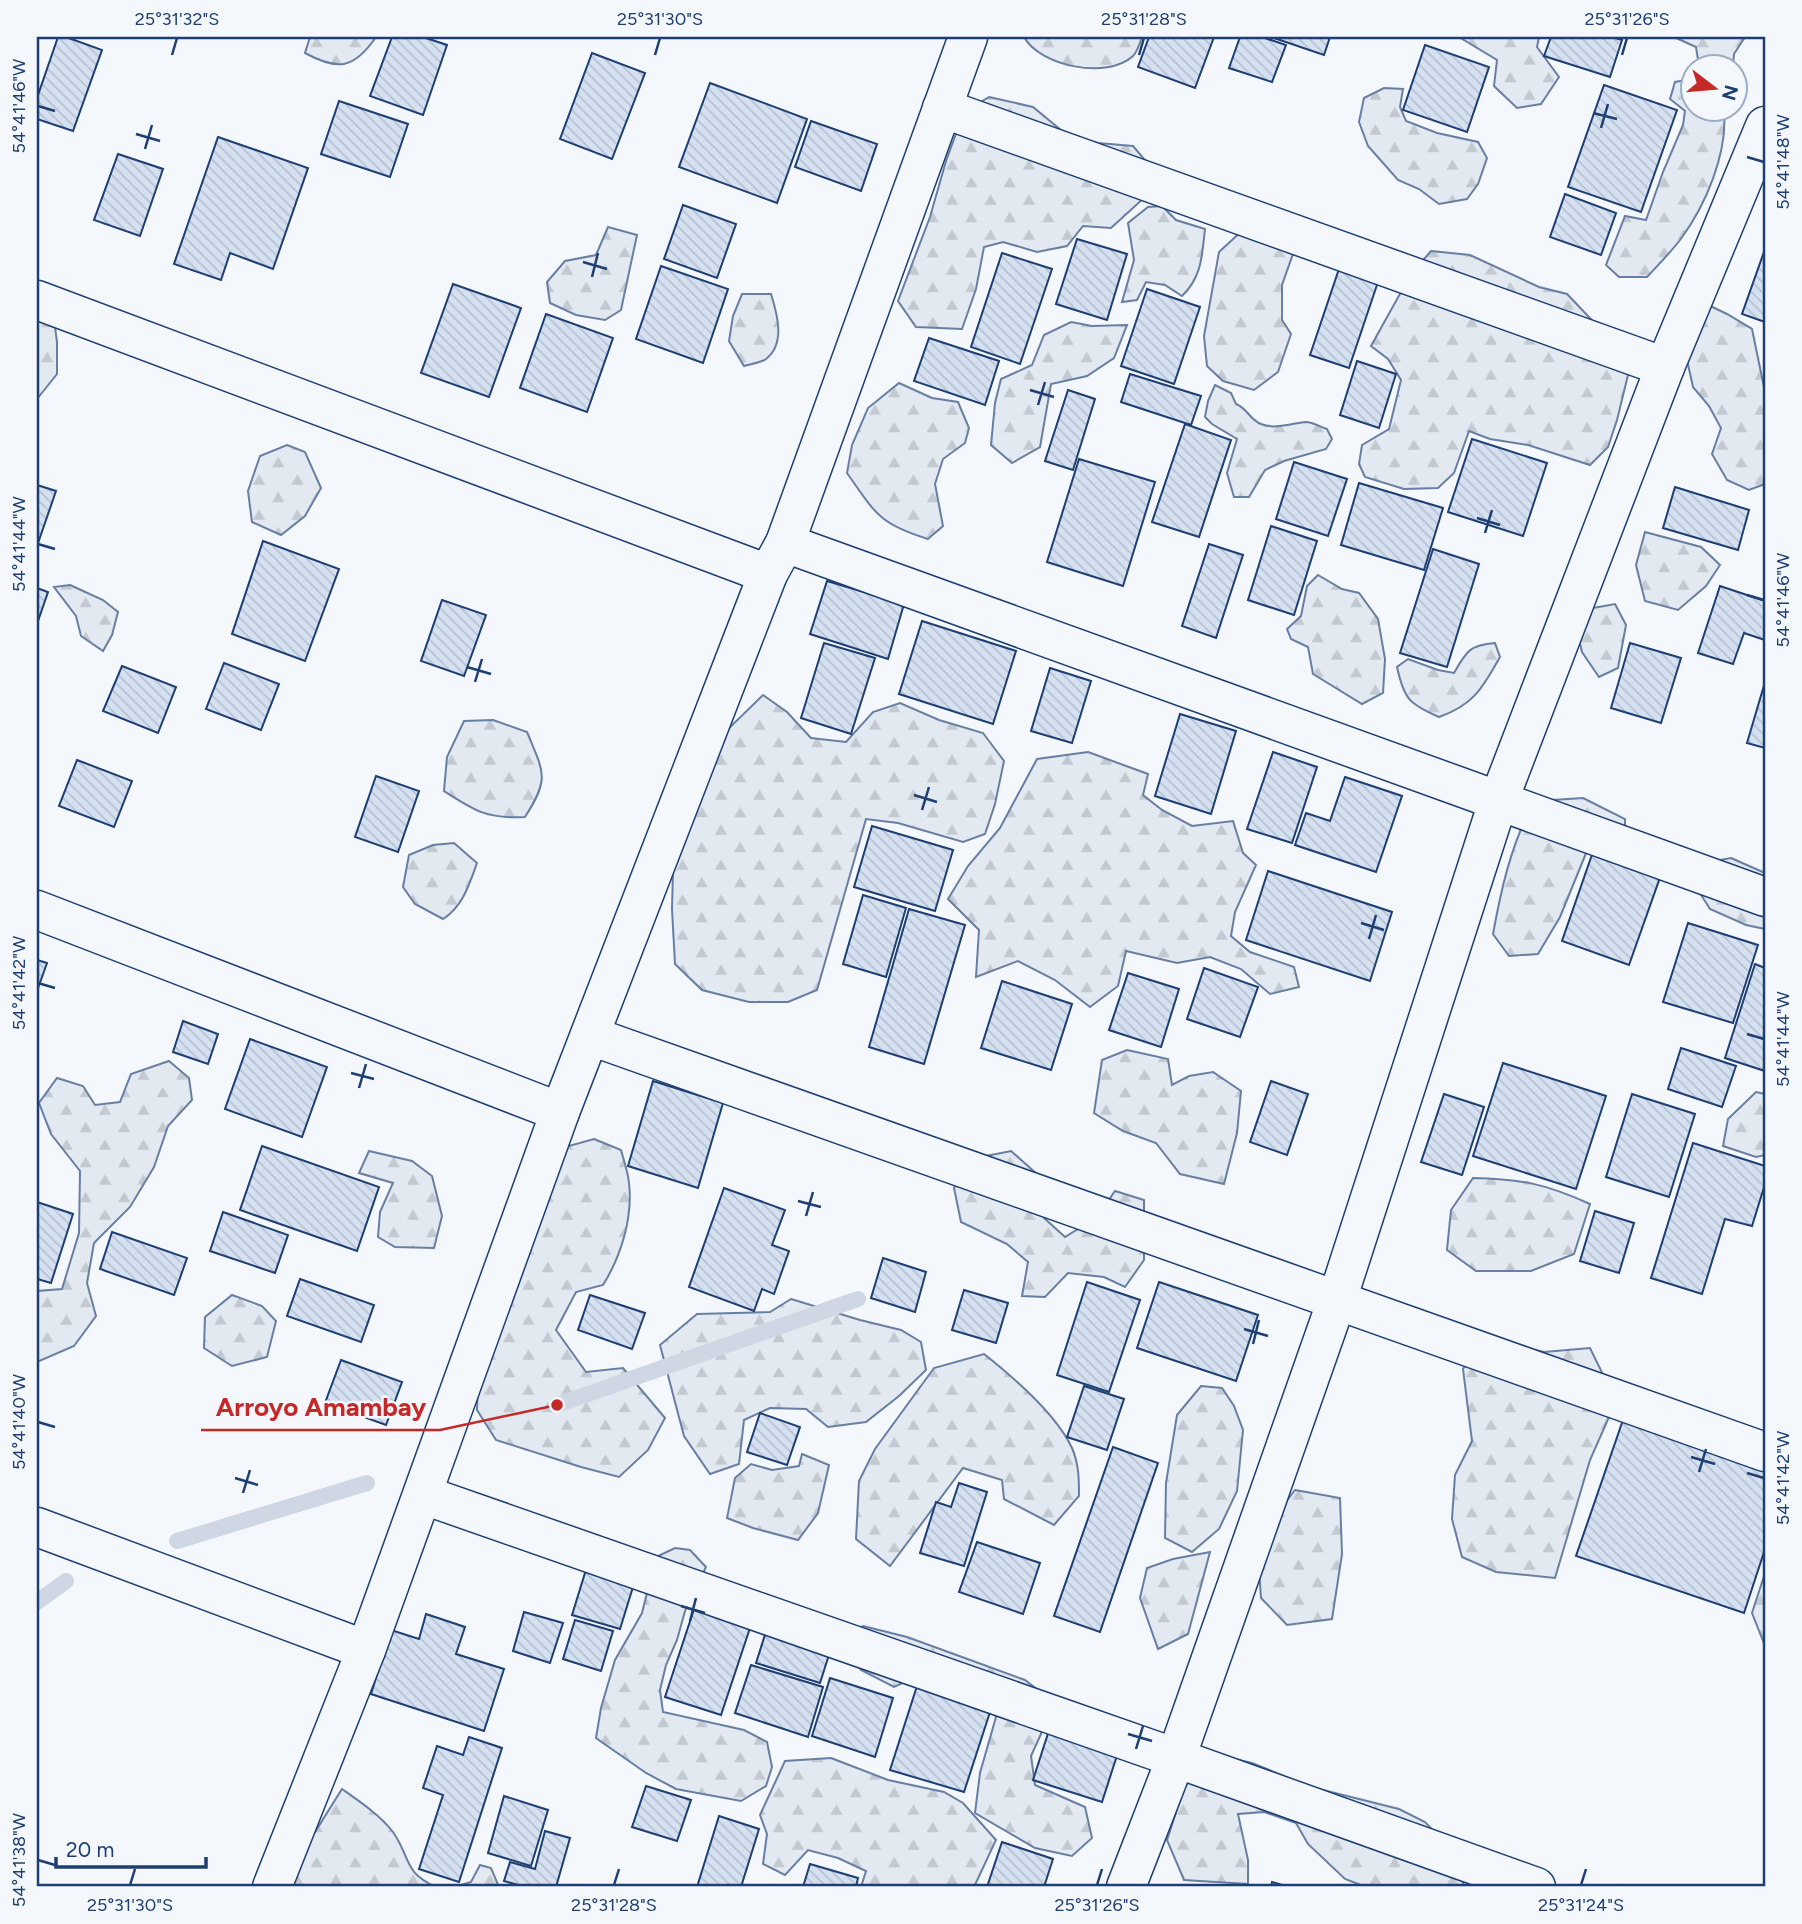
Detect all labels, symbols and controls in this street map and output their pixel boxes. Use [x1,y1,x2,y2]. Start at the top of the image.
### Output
text: 25°31'32"S [135,8,219,30]
text: 25°31'30"S [617,8,703,30]
text: 25°31'28"S [1101,8,1187,30]
text: 25°31'26"S [1585,8,1669,30]
north arrow [1680,52,1750,122]
text: 54°41'46"W [8,58,30,153]
text: N [1717,82,1743,103]
text: 54°41'48"W [1772,113,1794,210]
text: 54°41'44"W [8,495,30,592]
text: 54°41'46"W [1772,552,1794,647]
text: 54°41'42"W [8,935,30,1030]
text: 54°41'44"W [1772,990,1794,1087]
text: 54°41'40"W [8,1373,30,1470]
callout: Arroyo Amambay [201,1383,440,1430]
text: Arroyo Amambay [216,1391,426,1423]
text: 54°41'42"W [1772,1430,1794,1525]
text: 54°41'38"W [8,1812,30,1907]
scale bar [56,1826,206,1870]
text: 20 m [66,1837,114,1862]
text: 25°31'30"S [87,1894,173,1916]
text: 25°31'28"S [571,1894,657,1916]
text: 25°31'26"S [1055,1894,1139,1916]
text: 25°31'24"S [1538,1894,1624,1916]

